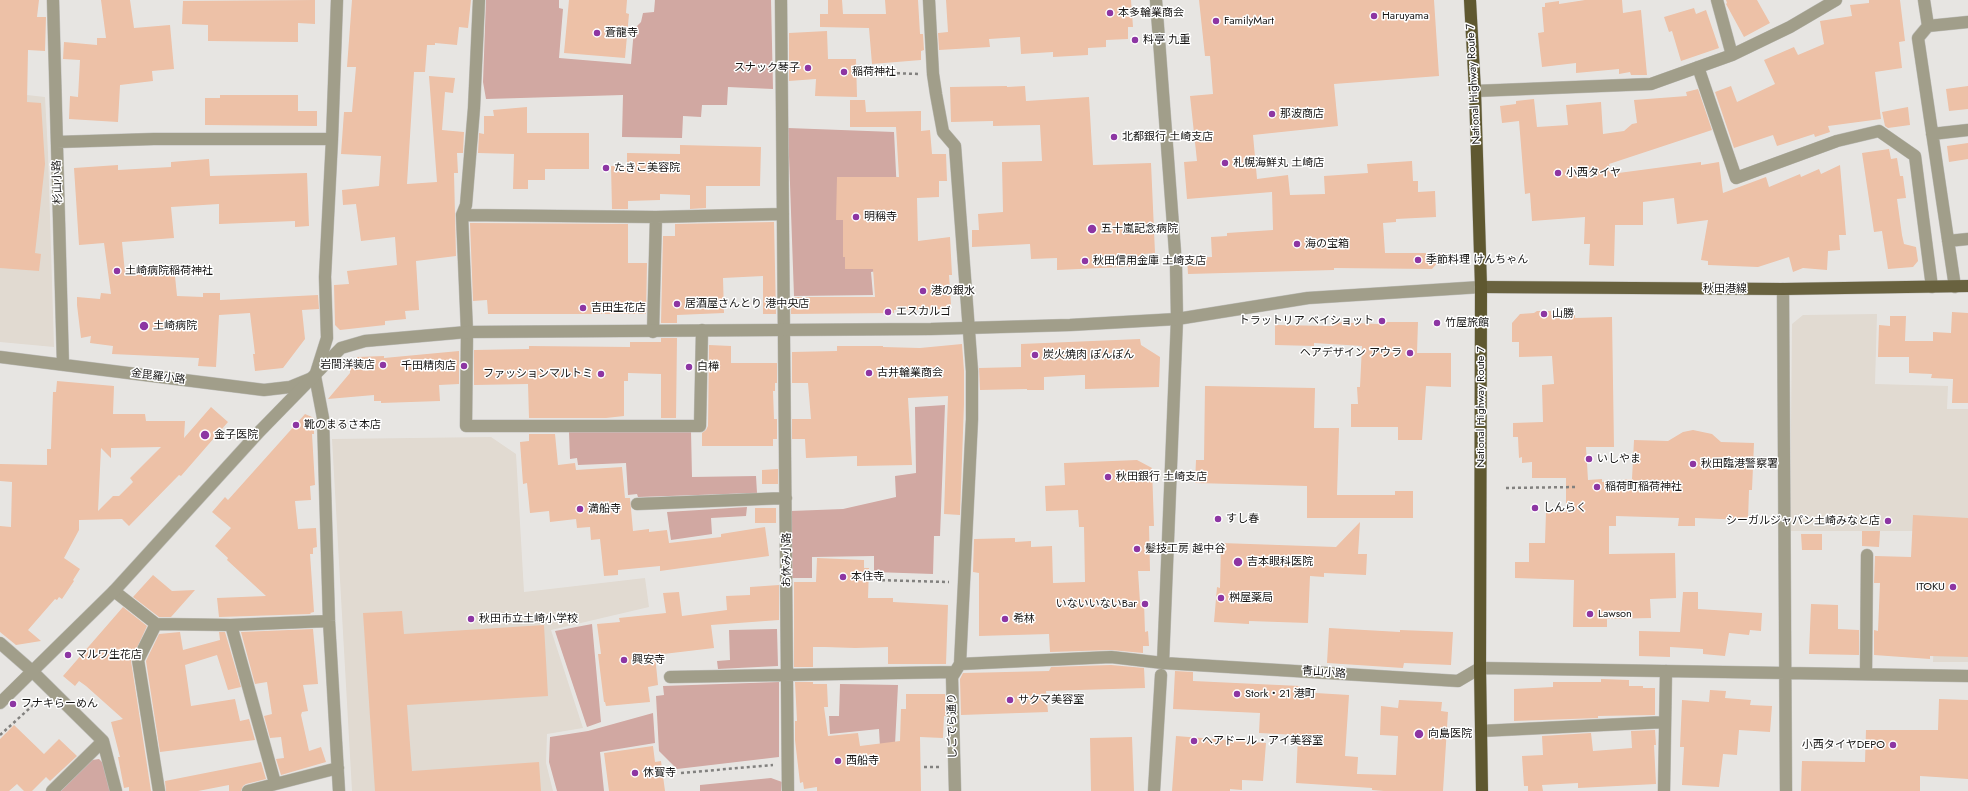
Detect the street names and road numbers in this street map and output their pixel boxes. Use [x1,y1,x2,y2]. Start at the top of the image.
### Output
street label: National Highway Route 7 [1464,23,1484,145]
street label: 杉山小路 [51,160,65,204]
street label: 秋田港線 [1703,282,1747,296]
street label: National Highway Route 7 [1474,346,1488,468]
street label: 金毘羅小路 [130,367,186,387]
street label: お休み小路 [780,533,794,587]
street label: 青山小路 [1302,665,1346,681]
street label: しごでら通り [946,693,960,759]

